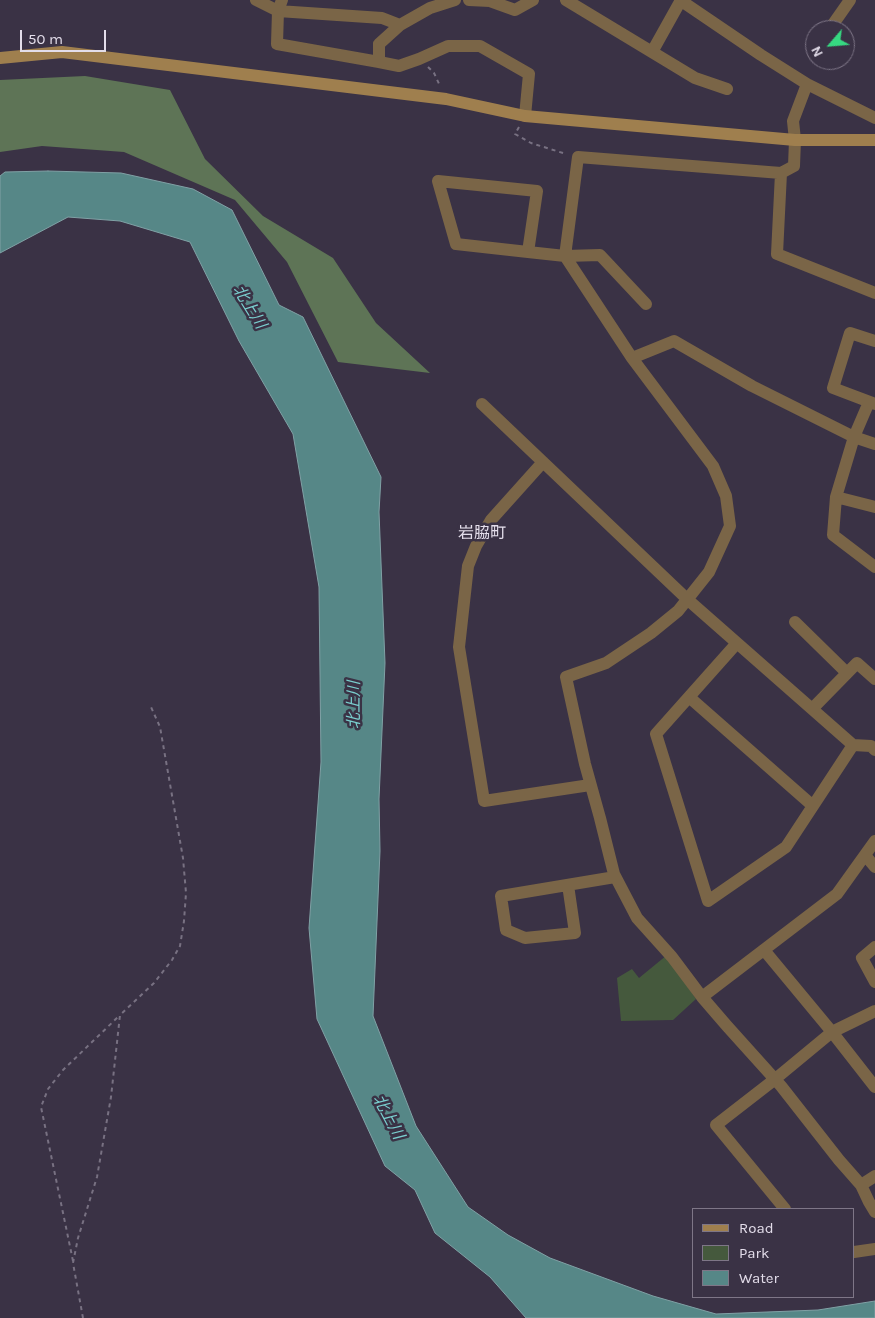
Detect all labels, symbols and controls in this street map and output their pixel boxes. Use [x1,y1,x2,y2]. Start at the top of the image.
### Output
scale bar [22,20,109,52]
north arrow [805,20,855,70]
text: 50 m [28,30,63,48]
text: N [807,43,827,60]
water label: 北上川 [228,282,270,332]
district label: 岩脇町 [458,523,506,543]
water label: 北上川 [344,681,364,729]
water label: 北上川 [368,1091,408,1143]
legend [692,1208,855,1298]
text: Road [739,1219,774,1237]
text: Park [739,1244,769,1262]
text: Water [739,1269,779,1287]

